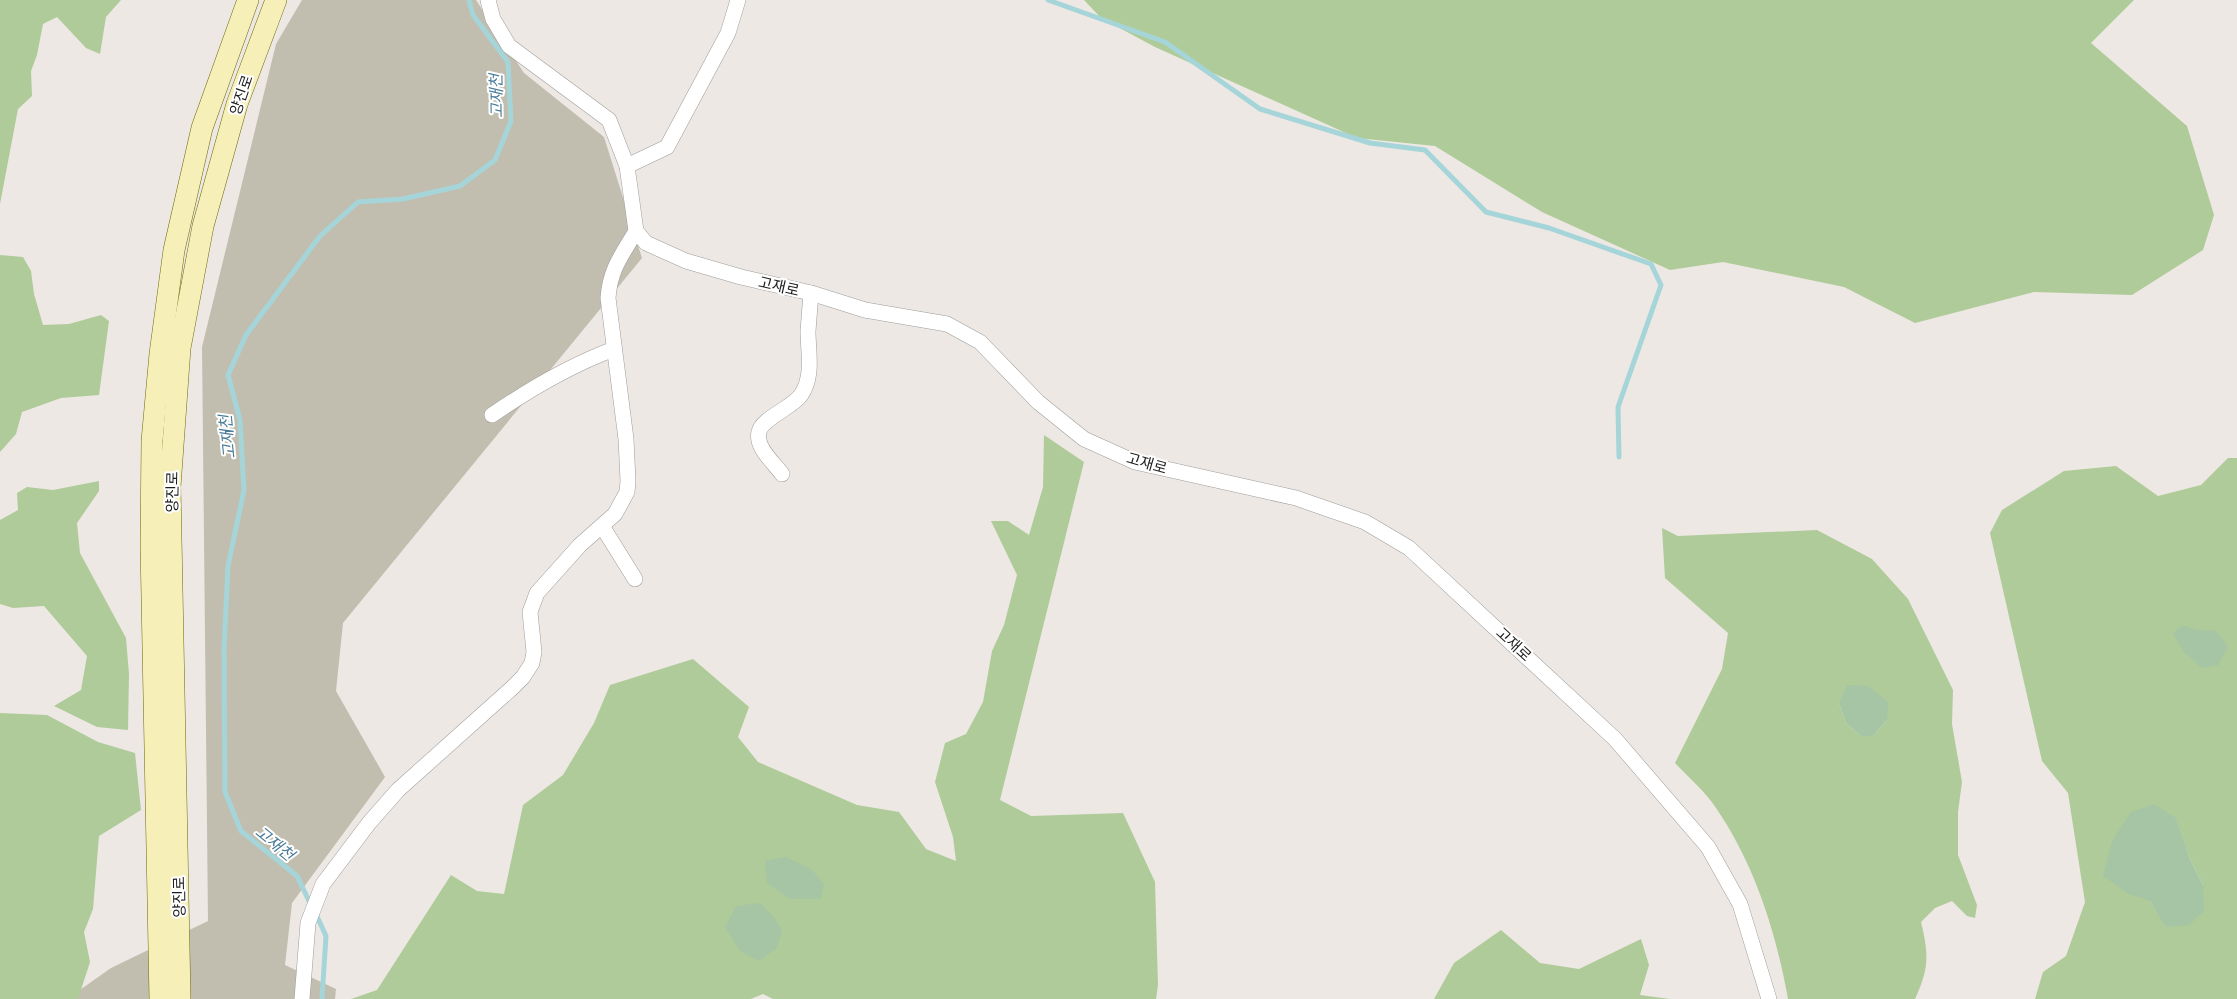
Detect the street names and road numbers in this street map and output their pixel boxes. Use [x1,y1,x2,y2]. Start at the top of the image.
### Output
street label: 양진로 [225,72,257,118]
street label: 고재로 [757,272,801,300]
street label: 고재로 [1124,448,1170,478]
street label: 양진로 [162,471,182,513]
street label: 고재로 [1492,623,1536,665]
street label: 양진로 [169,876,189,918]

